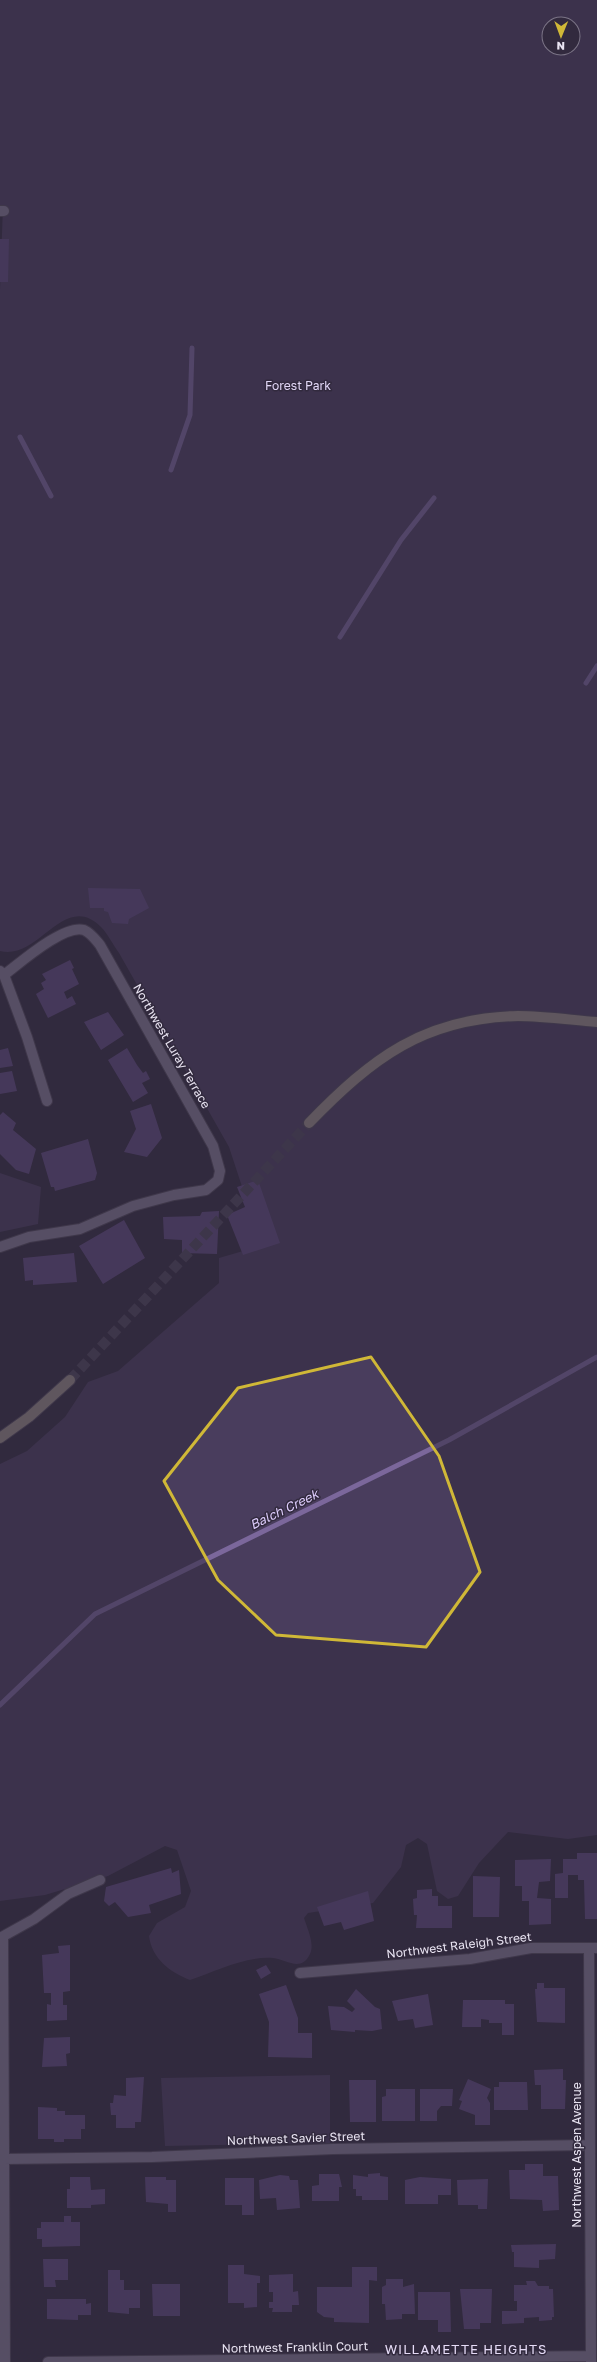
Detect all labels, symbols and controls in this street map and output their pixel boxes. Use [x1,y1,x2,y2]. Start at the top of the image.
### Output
north arrow [541,16,581,56]
text: N [557,40,565,53]
park label: Forest Park [265,378,331,393]
street label: Northwest Luray Terrace [130,981,214,1111]
water label: Balch Creek [247,1485,323,1533]
street label: Northwest Raleigh Street [386,1929,533,1961]
street label: Northwest Aspen Avenue [569,2082,584,2228]
street label: Northwest Savier Street [227,2128,366,2148]
street label: Northwest Franklin Court [222,2338,369,2356]
district label: WILLAMETTE HEIGHTS [385,2341,547,2357]

